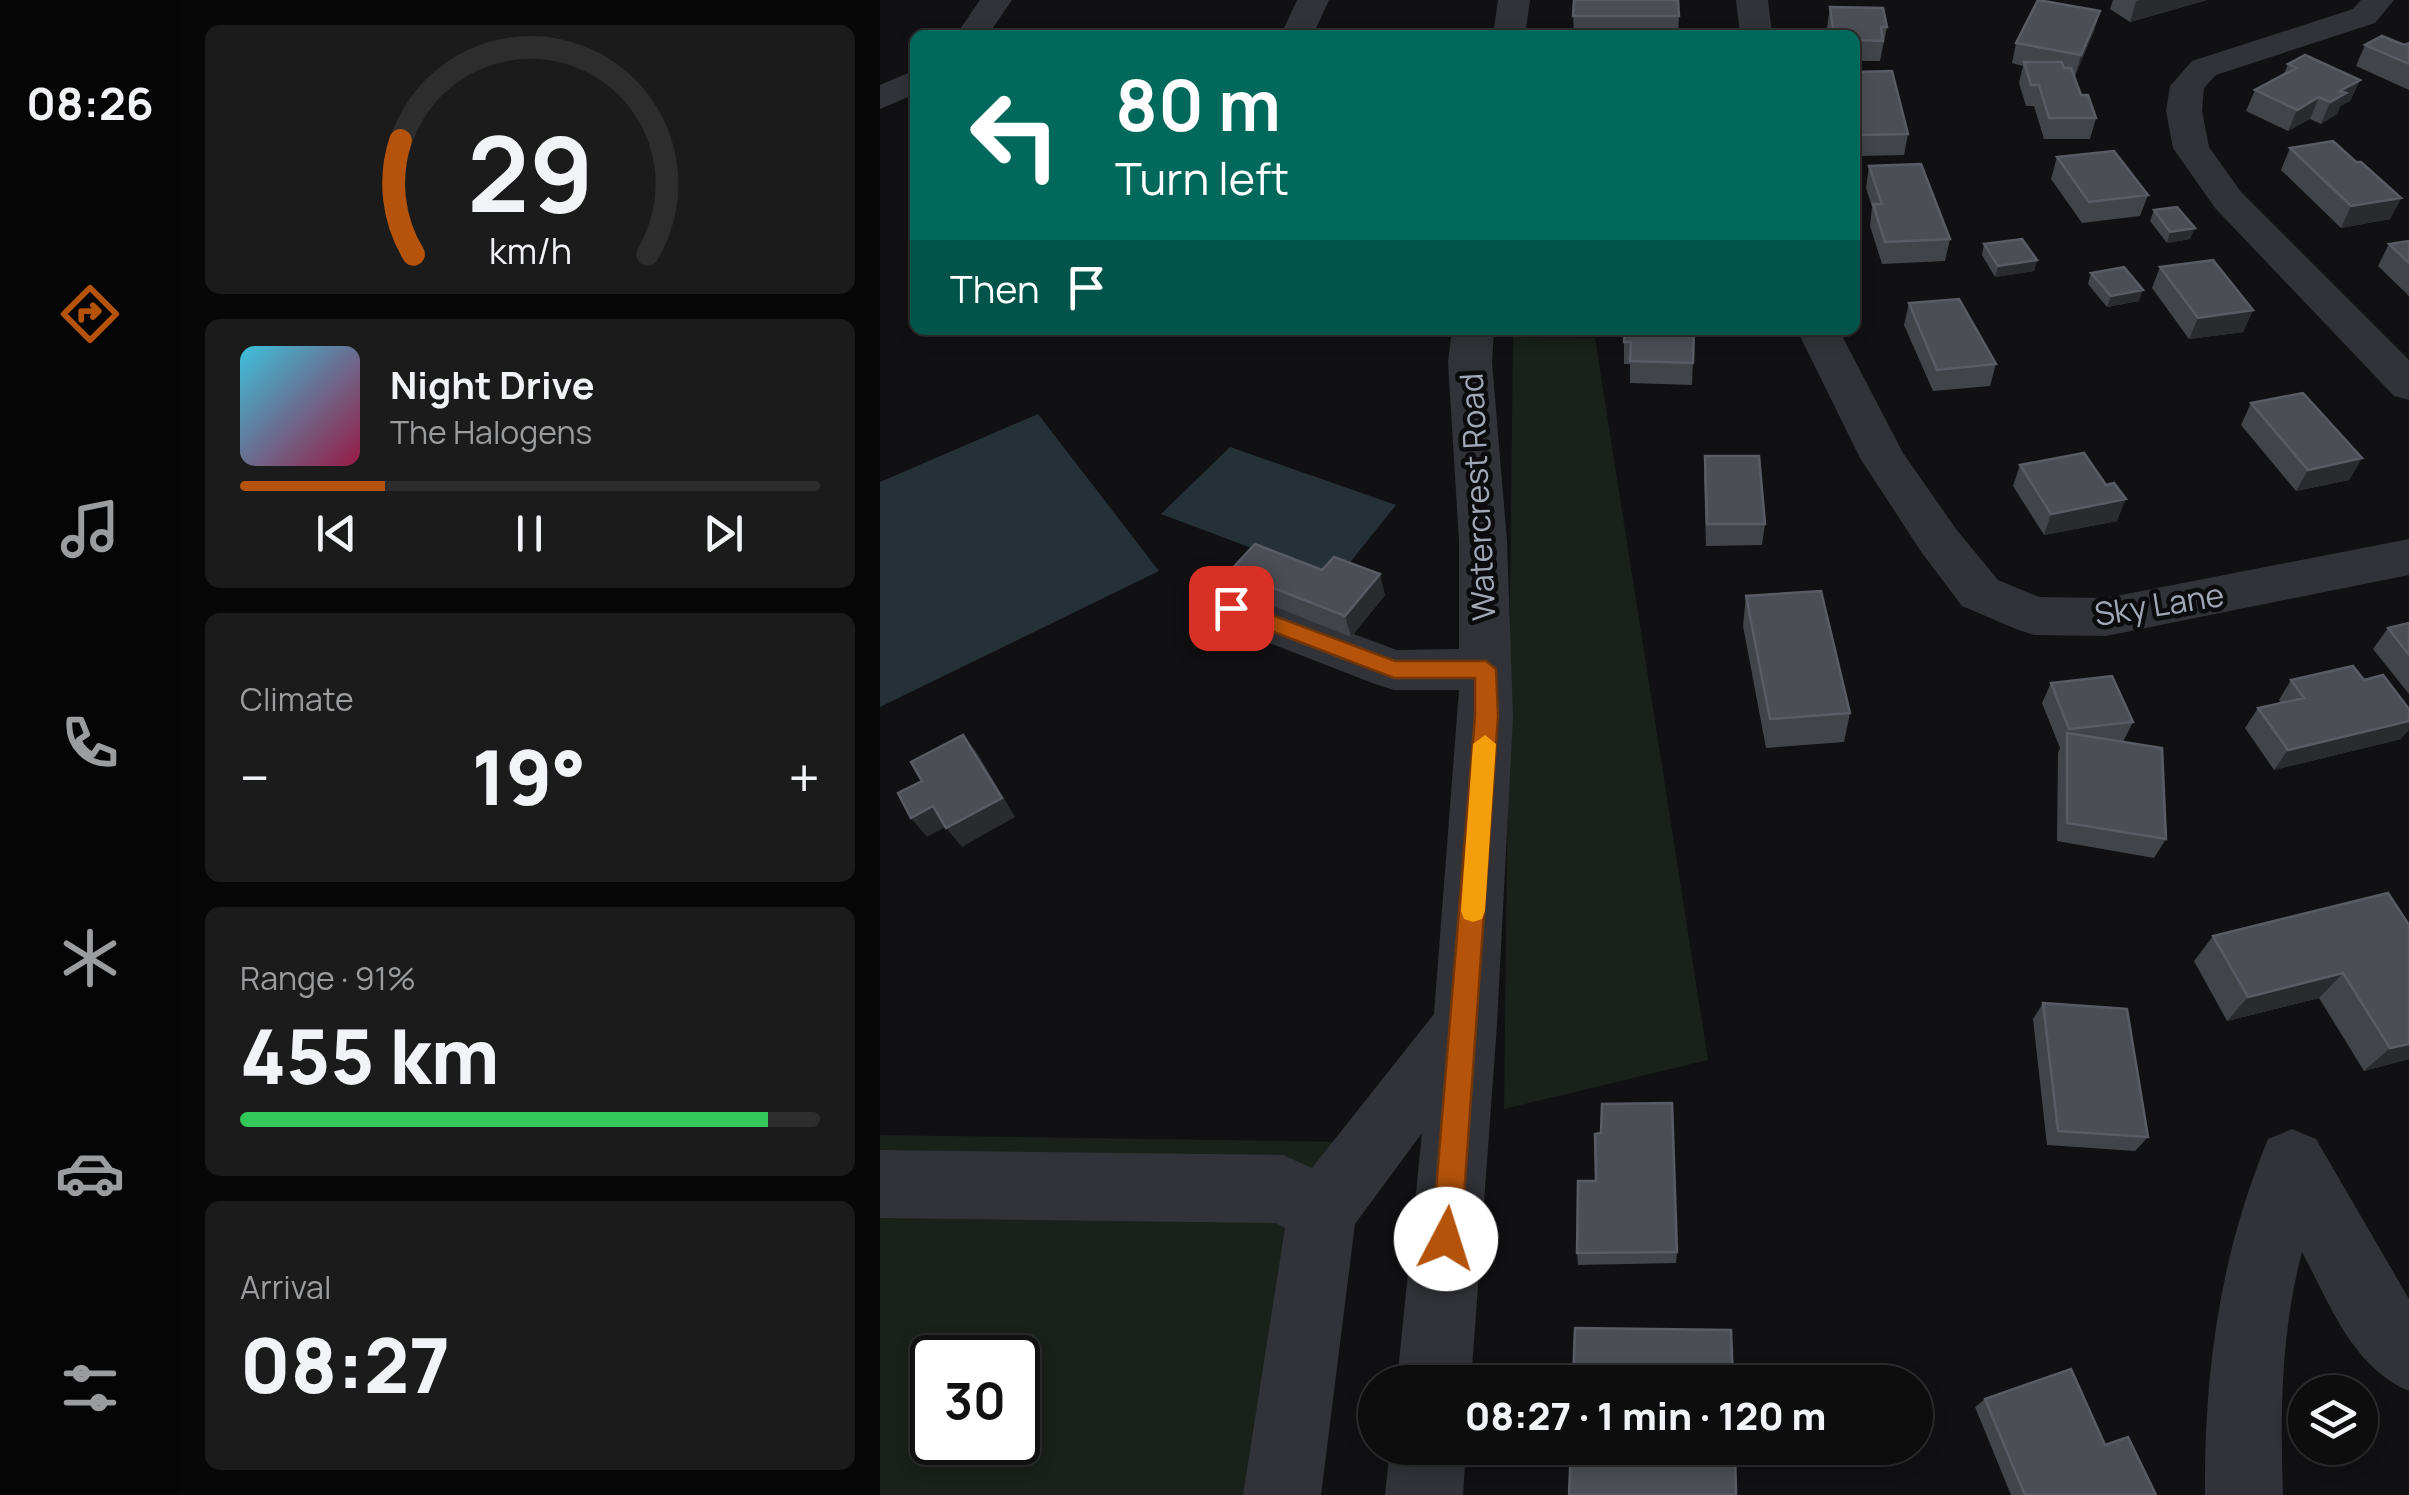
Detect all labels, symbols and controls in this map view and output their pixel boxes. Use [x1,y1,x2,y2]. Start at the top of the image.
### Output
text: 80 m [1115,56,1281,152]
icon: left [950,70,1080,200]
text: 08:26 [26,72,154,134]
text: 29 [467,101,593,243]
text: Turn left [1115,147,1289,209]
text: km/h [488,226,572,275]
icon: arrive [1059,260,1114,315]
text: Then [950,262,1039,314]
icon: directions [55,279,125,349]
text: Night Drive [390,358,595,410]
street label: Watercrest Road [1449,372,1505,622]
text: The Halogens [390,410,592,454]
icon: music [55,494,125,564]
icon: previous [309,506,364,561]
icon: pause [502,506,557,561]
icon: next [696,506,751,561]
pin [1189,566,1274,651]
street label: Sky Lane [2091,572,2227,636]
icon: arrive [1204,581,1259,636]
text: Climate [240,677,354,721]
icon: phone [55,708,125,778]
text: 19° [472,725,586,828]
text: − [240,739,270,815]
text: + [788,739,820,815]
icon: climate [55,923,125,993]
text: Range · 91% [240,956,416,1000]
text: 455 km [240,1004,500,1107]
icon: car [55,1138,125,1208]
position arrow [1394,1187,1498,1291]
text: Arrival [240,1265,331,1309]
text: 08:27 [240,1313,450,1416]
speed limit sign: 30 [910,1335,1040,1465]
icon: filters [55,1353,125,1423]
map controls [2288,1375,2378,1465]
button: layers [2288,1375,2378,1465]
text: 08:27 · 1 min · 120 m [1465,1389,1826,1441]

